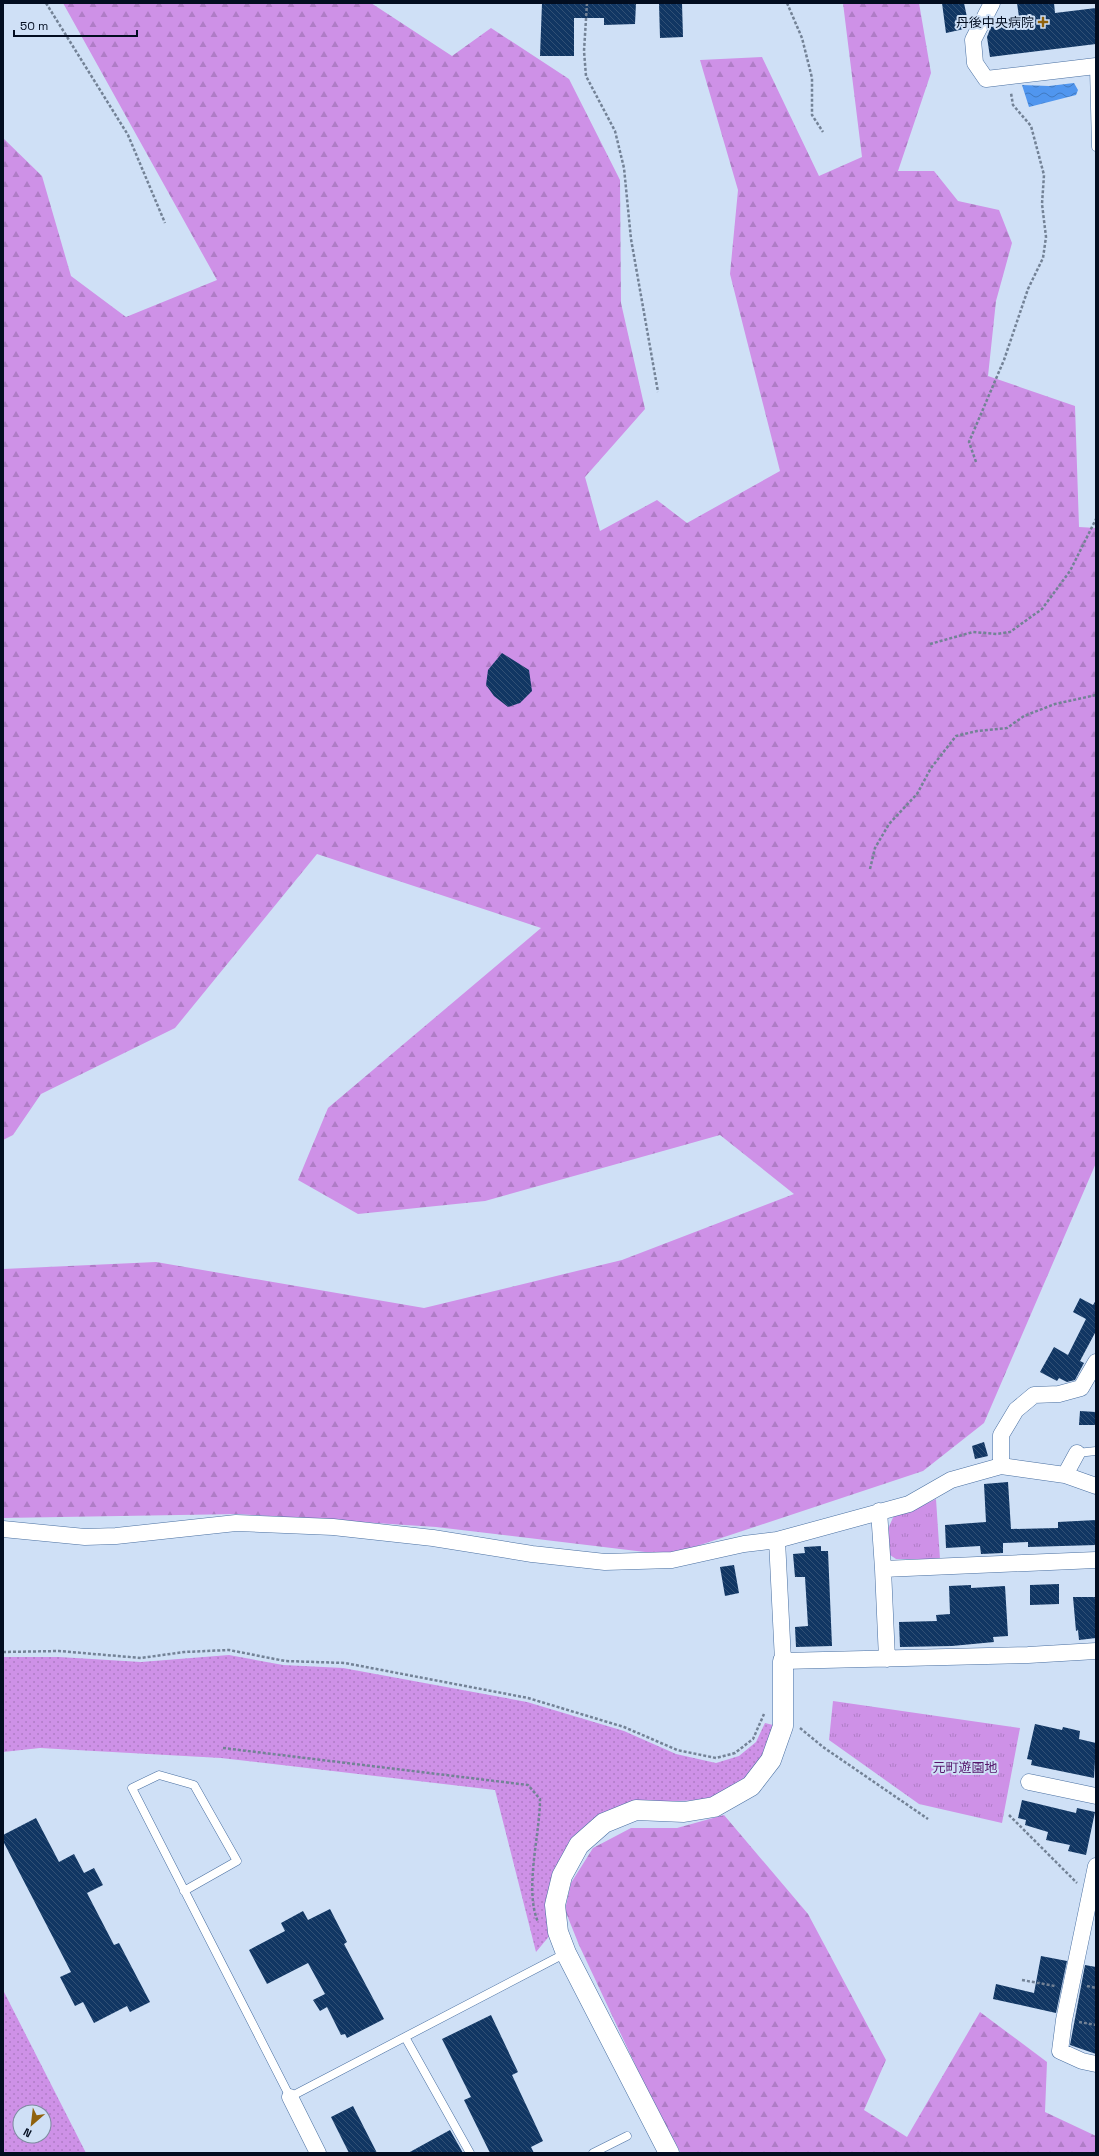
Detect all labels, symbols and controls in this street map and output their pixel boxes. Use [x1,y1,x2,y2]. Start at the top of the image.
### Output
scale bar [14,12,137,38]
place label: 丹後中央病院 [956,14,1034,31]
marker: 丹後中央病院 [1037,16,1049,28]
text: 50 m [20,18,48,34]
park label: 元町遊園地 [932,1759,998,1776]
north arrow [12,2104,52,2144]
text: N [21,2125,34,2141]

